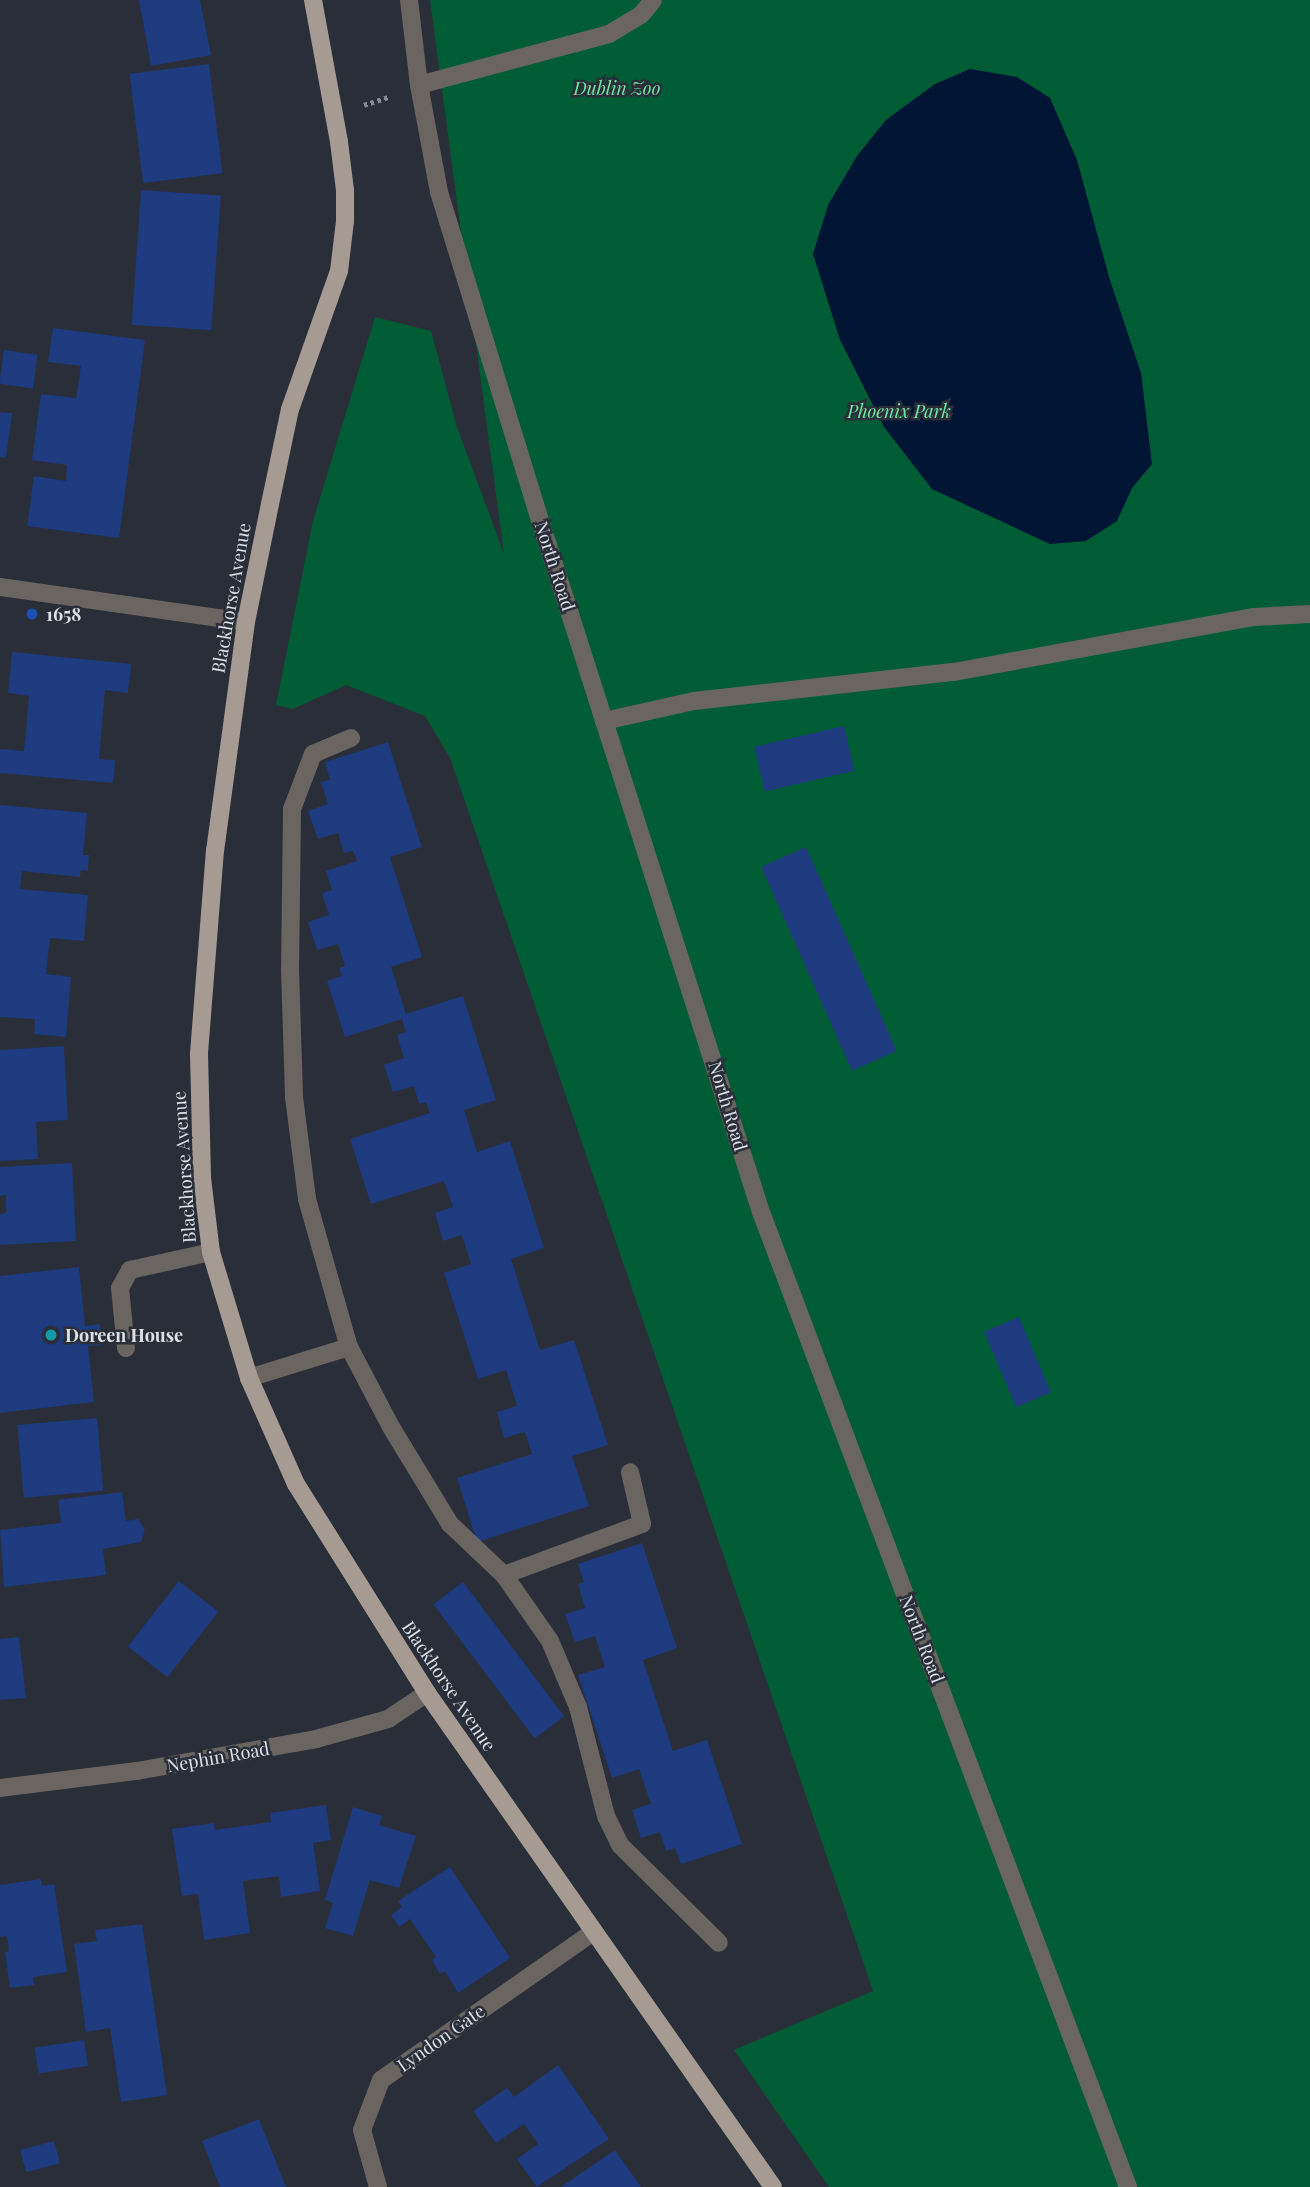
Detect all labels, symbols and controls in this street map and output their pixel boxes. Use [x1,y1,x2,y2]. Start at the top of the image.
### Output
park label: Dublin Zoo [574,77,660,99]
park label: Phoenix Park [847,400,951,422]
street label: North Road [530,519,580,613]
street label: Blackhorse Avenue [207,521,255,675]
place label: 1658 [46,603,81,625]
marker: 1658 [24,606,40,622]
street label: North Road [704,1059,752,1153]
street label: Blackhorse Avenue [168,1090,200,1244]
place label: Doreen House [65,1324,183,1346]
marker: Doreen House [43,1327,59,1343]
street label: North Road [895,1592,949,1686]
street label: Blackhorse Avenue [397,1617,501,1755]
street label: Nephin Road [165,1737,271,1777]
street label: Lyndon Gate [393,2000,489,2076]

